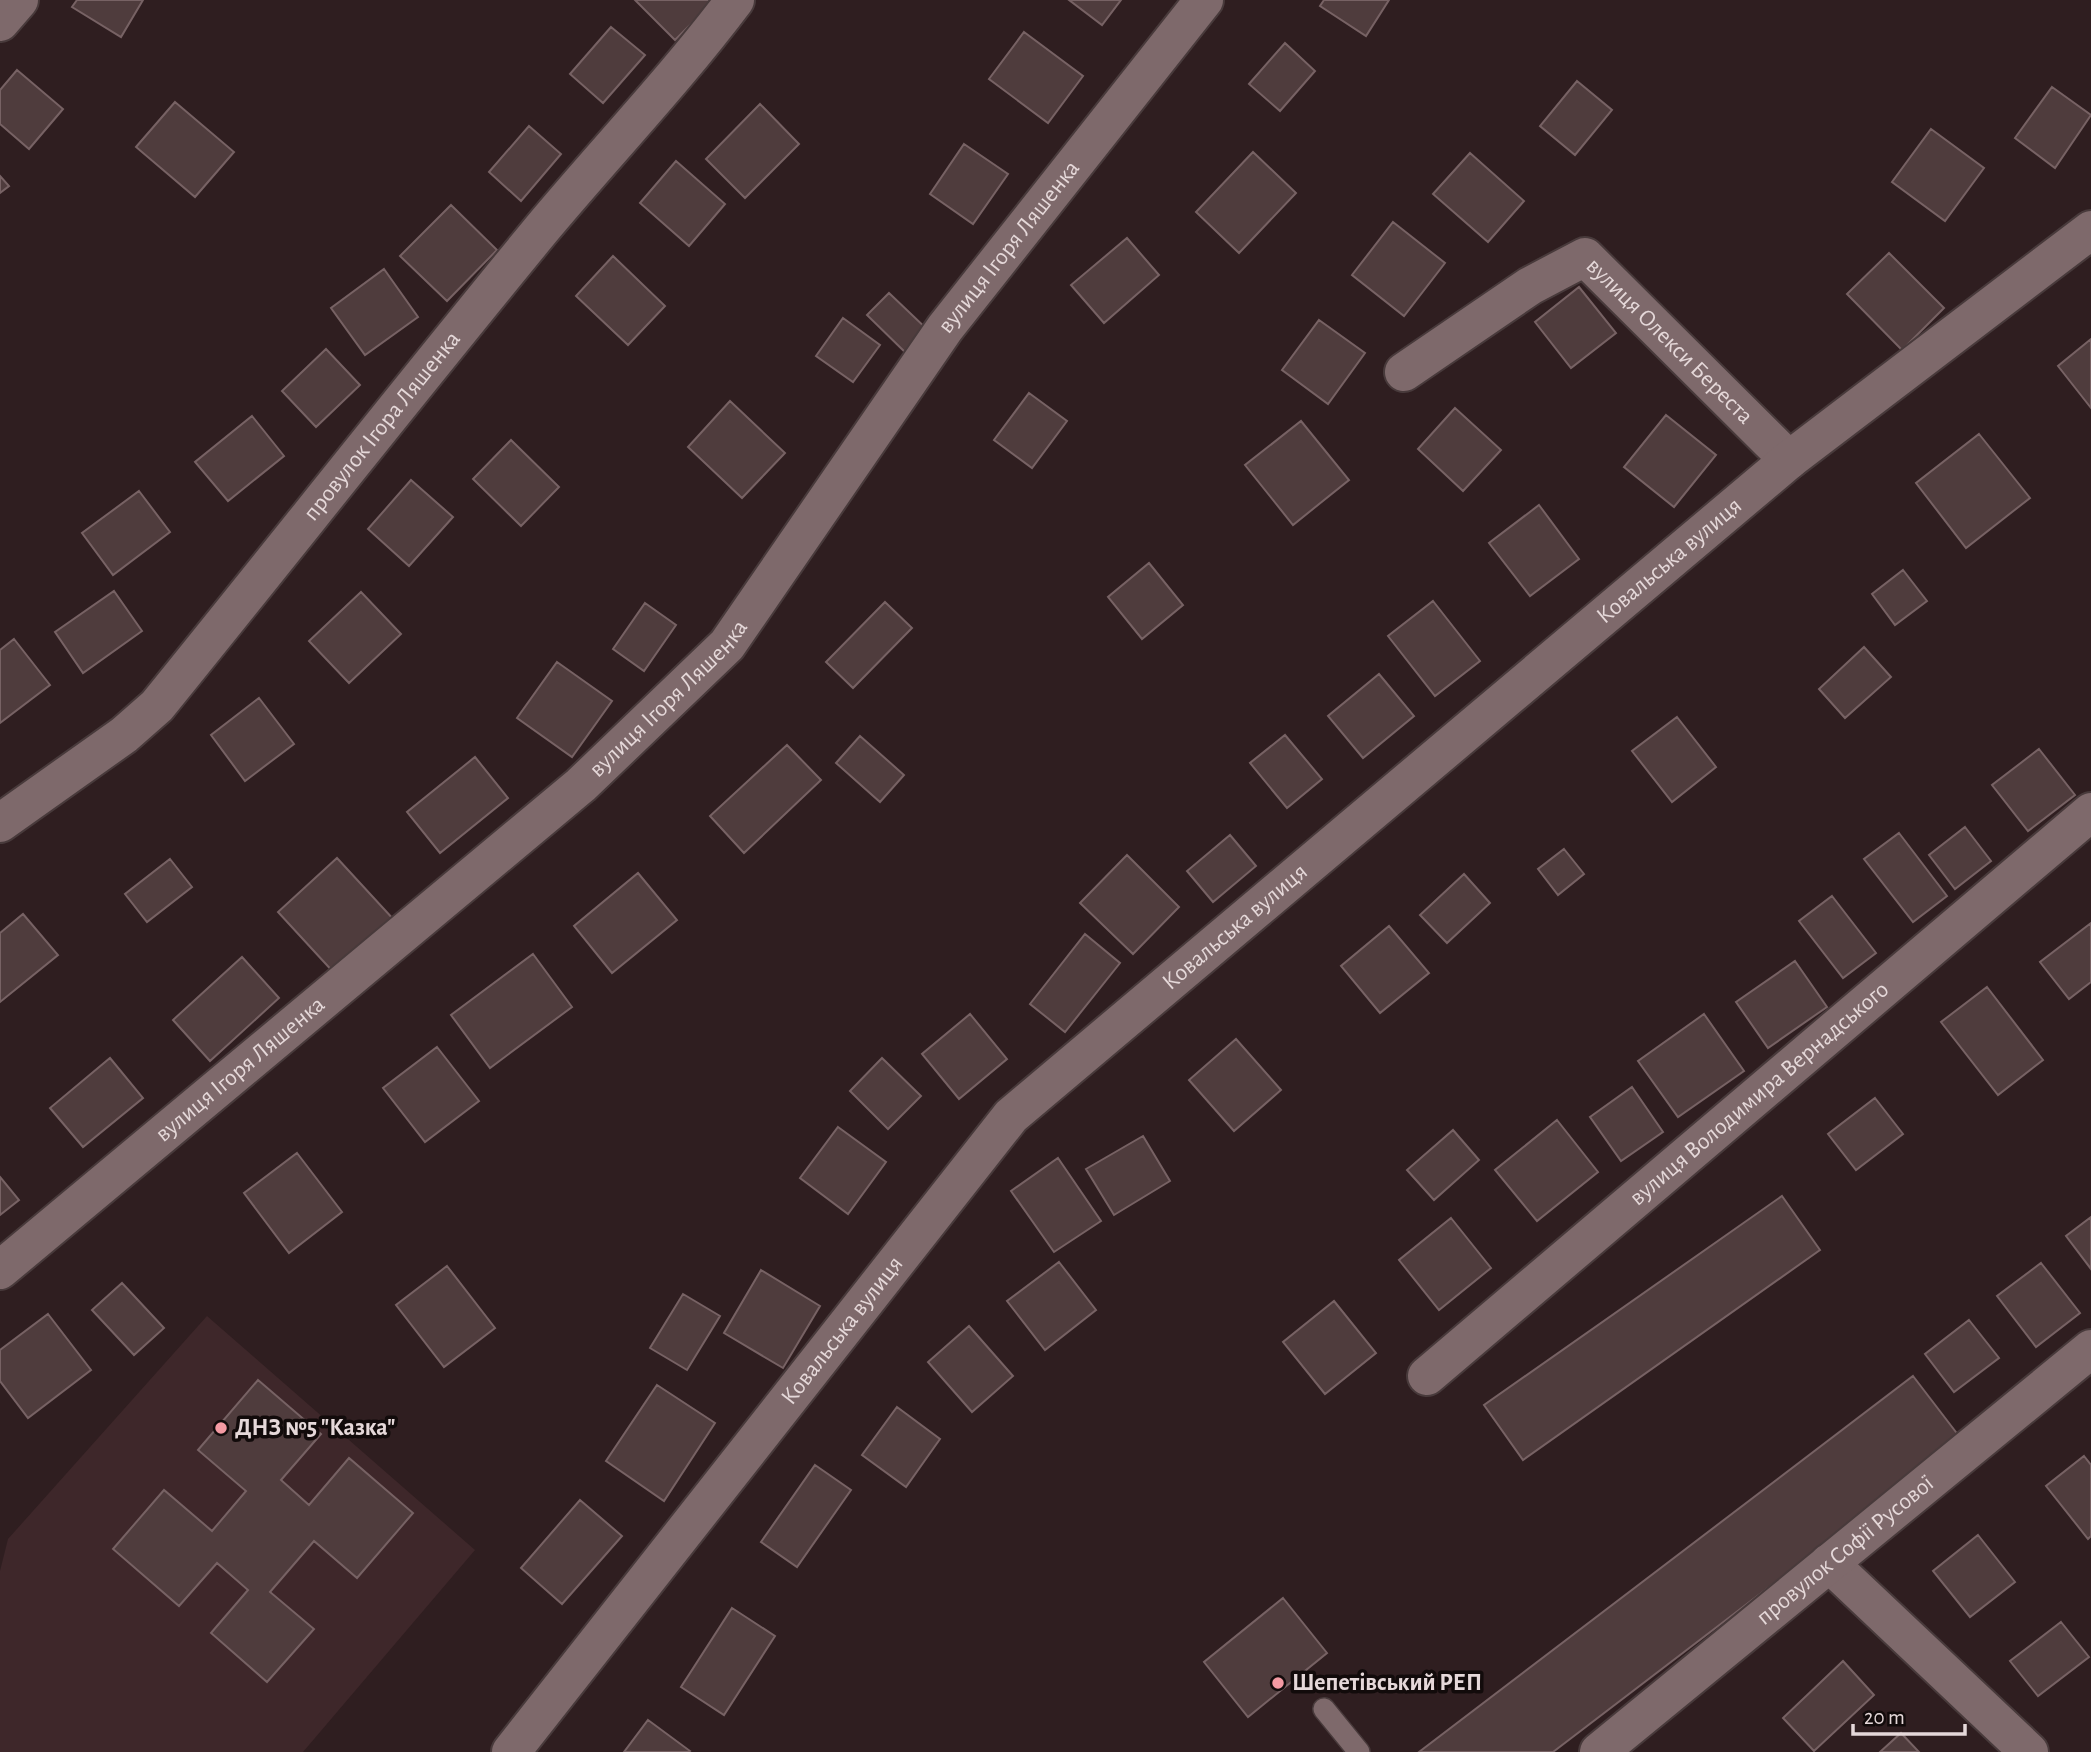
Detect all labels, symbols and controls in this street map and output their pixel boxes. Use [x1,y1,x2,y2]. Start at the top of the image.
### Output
street label: вулиця Ігоря Ляшенка [934,156,1084,338]
street label: вулиця Олекси Береста [1582,253,1758,429]
street label: провулок Ігора Ляшенка [299,327,465,525]
street label: Ковальська вулиця [1592,493,1746,629]
street label: вулиця Ігоря Ляшенка [585,616,752,782]
street label: Ковальська вулиця [1158,860,1312,995]
street label: вулиця Володимира Вернадського [1625,977,1893,1210]
street label: вулиця Ігоря Ляшенка [151,992,330,1147]
street label: Ковальська вулиця [777,1252,908,1409]
place label: ДНЗ №5 "Казка" [235,1416,396,1440]
marker: ДНЗ №5 "Казка" [213,1420,229,1436]
street label: провулок Софії Русової [1752,1471,1938,1630]
place label: Шепетівський РЕП [1292,1671,1482,1695]
marker: Шепетівський РЕП [1270,1675,1286,1691]
scale bar [1853,1692,1965,1736]
text: 20 m [1864,1707,1905,1728]

